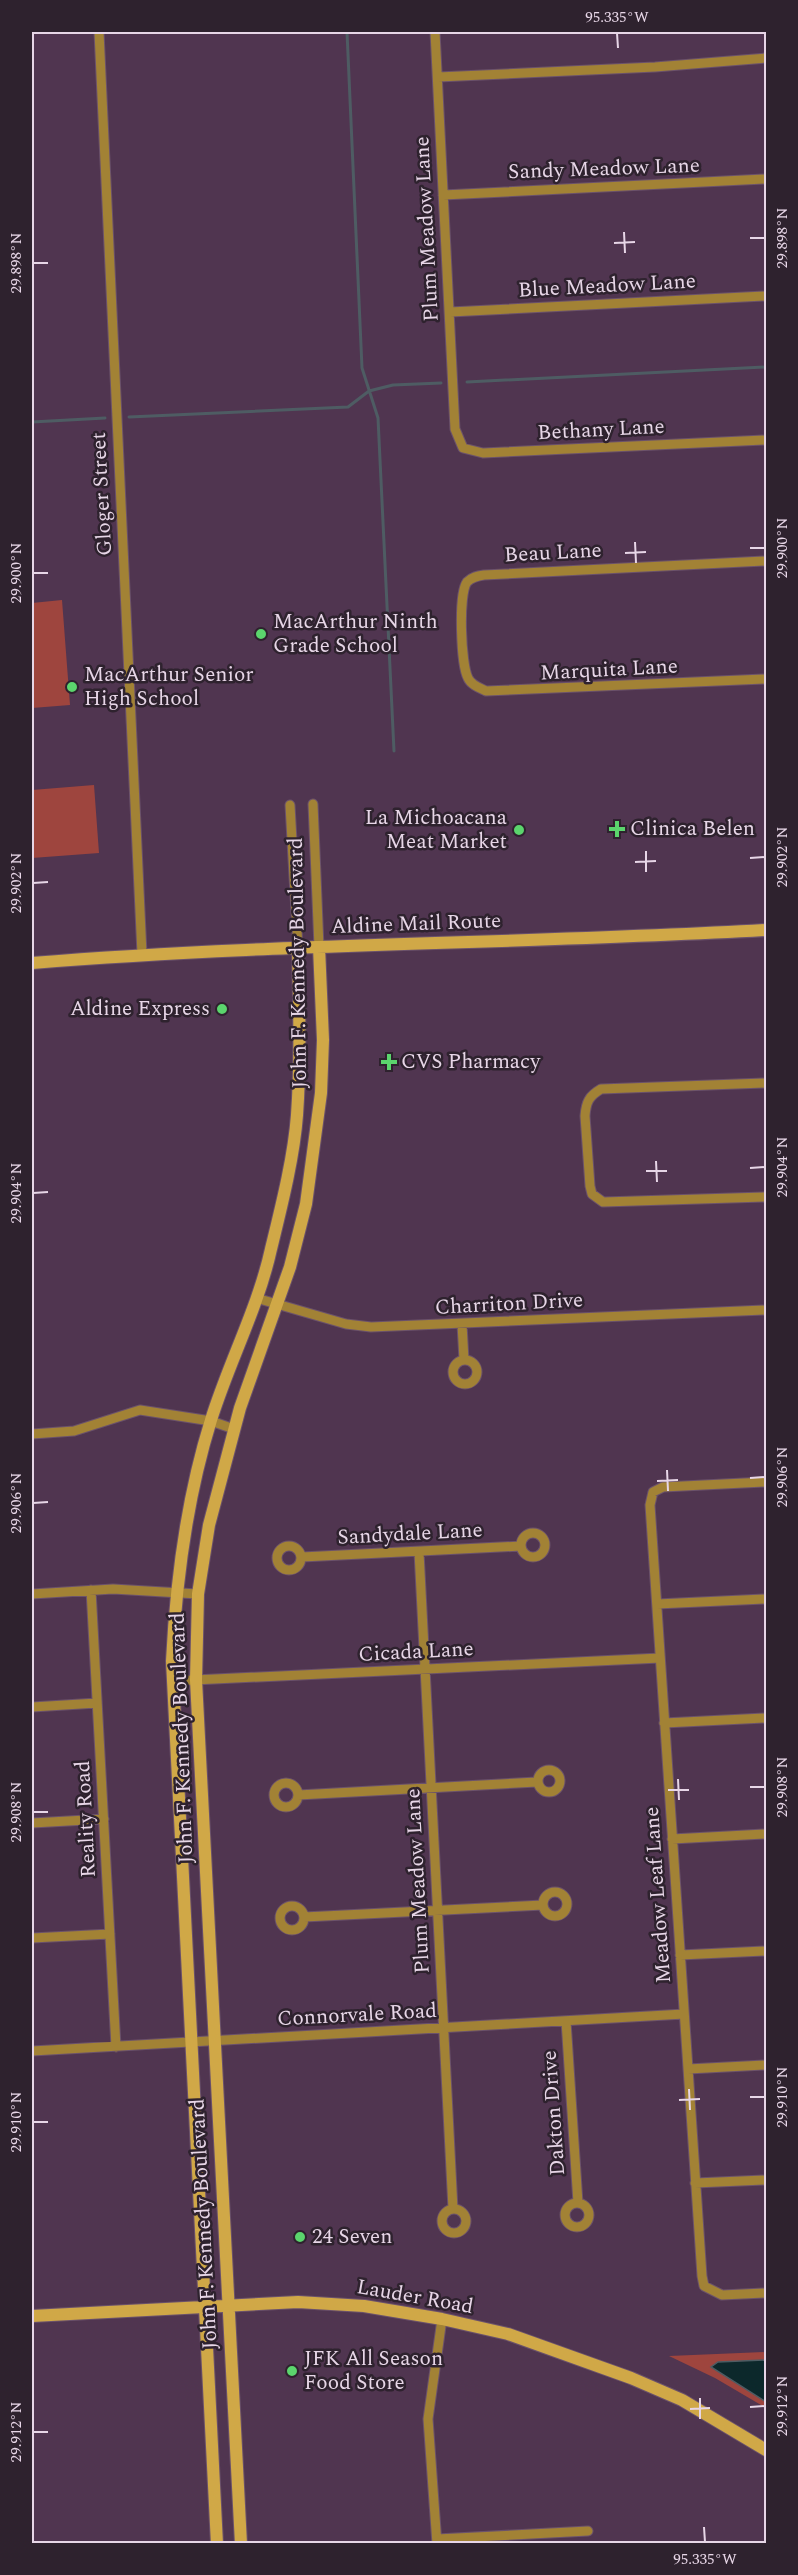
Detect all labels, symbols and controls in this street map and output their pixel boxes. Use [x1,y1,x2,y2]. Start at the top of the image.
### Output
text: 95.335°W [585,6,649,29]
street label: Plum Meadow Lane [406,136,448,322]
street label: Sandy Meadow Lane [508,150,700,188]
text: 29.898°N [771,208,794,268]
text: 29.898°N [5,233,28,293]
street label: Blue Meadow Lane [517,265,697,307]
street label: Bethany Lane [537,411,665,449]
street label: Gloger Street [83,431,121,557]
text: 29.900°N [771,518,794,578]
street label: Beau Lane [503,534,603,572]
text: 29.900°N [5,543,28,603]
place label: MacArthur Ninth Grade School [273,606,438,662]
marker: MacArthur Ninth Grade School [254,627,268,641]
street label: Marquita Lane [539,650,679,690]
place label: MacArthur Senior High School [84,659,254,715]
marker: MacArthur Senior High School [65,680,79,694]
place label: La Michoacana Meat Market [365,802,508,858]
place label: Clinica Belen [630,813,755,845]
marker: Clinica Belen [608,820,626,838]
marker: La Michoacana Meat Market [512,823,526,837]
text: 29.902°N [771,827,794,887]
street label: John F. Kennedy Boulevard [280,837,316,1089]
text: 29.902°N [5,853,28,913]
street label: Aldine Mail Route [330,905,502,943]
place label: Aldine Express [70,993,210,1025]
marker: Aldine Express [215,1002,229,1016]
place label: CVS Pharmacy [401,1046,541,1078]
marker: CVS Pharmacy [382,1055,396,1069]
text: 29.904°N [771,1137,794,1197]
text: 29.904°N [5,1163,28,1223]
street label: Charriton Drive [434,1284,584,1324]
text: 29.906°N [771,1447,794,1507]
text: 29.906°N [5,1473,28,1533]
street label: Sandydale Lane [337,1514,483,1554]
street label: John F. Kennedy Boulevard [162,1612,202,1864]
street label: Cicada Lane [358,1633,474,1671]
text: 29.908°N [771,1757,794,1817]
street label: Reality Road [67,1760,105,1878]
text: 29.908°N [5,1782,28,1842]
street label: Plum Meadow Lane [397,1788,439,1974]
street label: Meadow Leaf Lane [636,1806,680,1984]
street label: Connorvale Road [276,1995,438,2035]
street label: Dakton Drive [534,2049,574,2177]
text: 29.910°N [771,2067,794,2127]
text: 29.910°N [5,2092,28,2152]
street label: John F. Kennedy Boulevard [181,2098,227,2350]
place label: 24 Seven [312,2221,392,2253]
marker: 24 Seven [293,2230,307,2244]
street label: Lauder Road [354,2271,476,2323]
place label: JFK All Season Food Store [304,2343,443,2399]
marker: JFK All Season Food Store [285,2364,299,2378]
text: 29.912°N [771,2376,794,2436]
text: 29.912°N [5,2402,28,2462]
text: 95.335°W [673,2548,737,2571]

